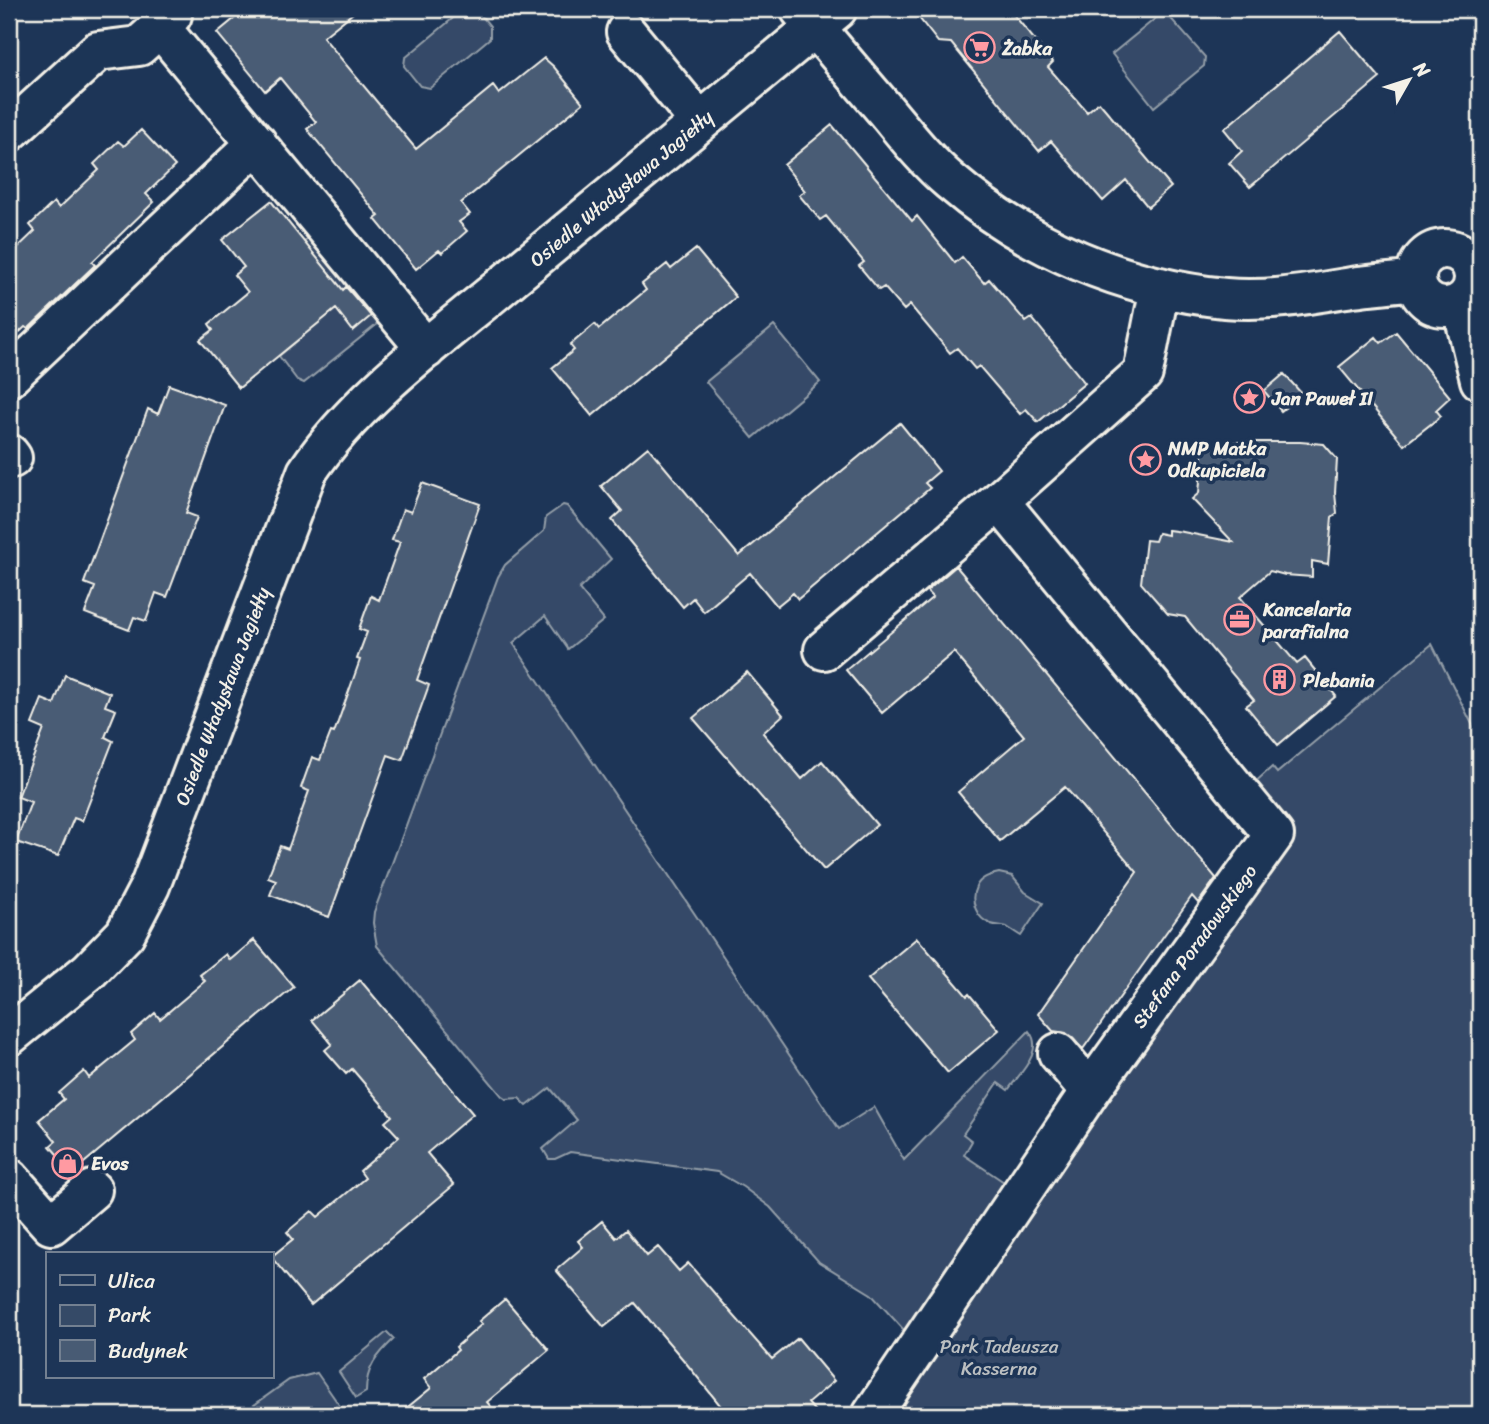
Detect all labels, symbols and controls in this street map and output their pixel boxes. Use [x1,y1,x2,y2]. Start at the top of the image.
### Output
supermarket icon: Żabka [962,31,996,65]
place label: Żabka [1001,32,1052,65]
north arrow [1374,46,1444,116]
text: N [1404,53,1439,86]
street label: Osiedle Władysława Jagiełły [522,101,721,275]
place icon: Jan Paweł II [1232,381,1266,415]
place label: Jan Paweł II [1271,382,1374,415]
place label: NMP Matka Odkupiciela [1167,432,1267,487]
place icon: NMP Matka Odkupiciela [1128,442,1162,476]
street label: Osiedle Władysława Jagiełły [166,582,279,810]
place label: Kancelaria parafialna [1261,593,1352,648]
office icon: Kancelaria parafialna [1223,603,1257,637]
building icon: Plebania [1263,663,1297,697]
place label: Plebania [1303,664,1375,697]
street label: Stefana Poradowskiego [1123,857,1265,1035]
shop icon: Evos [51,1146,85,1180]
place label: Evos [91,1147,130,1180]
legend [46,1252,273,1378]
text: Ulica [108,1262,155,1300]
text: Park [108,1296,151,1334]
park label: Park Tadeusza Kasserna [940,1330,1059,1385]
text: Budynek [108,1332,189,1370]

